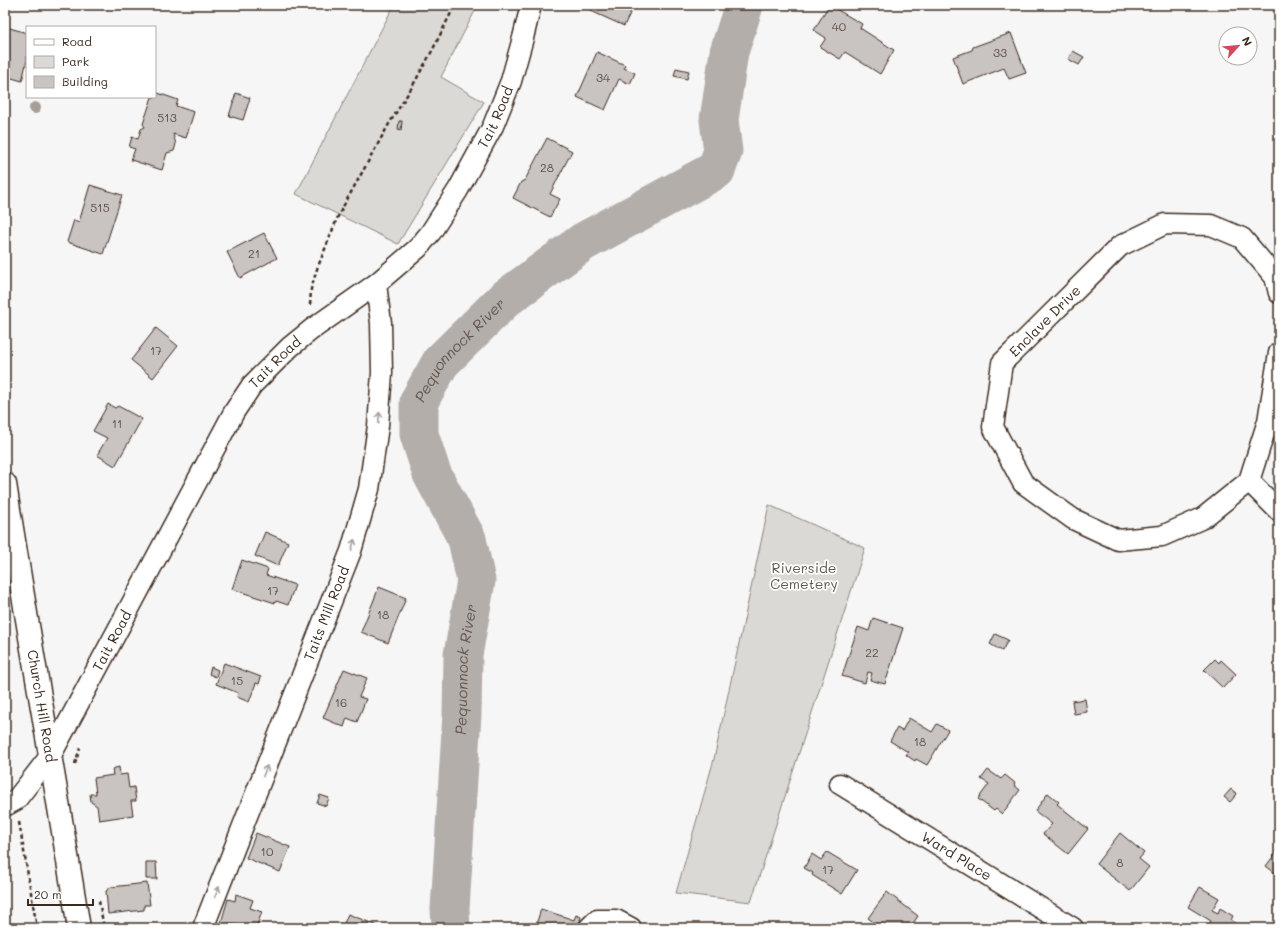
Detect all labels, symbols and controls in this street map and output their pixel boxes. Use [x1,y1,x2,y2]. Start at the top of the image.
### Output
house number: 40 [832,18,847,34]
legend [26,26,156,98]
north arrow [1218,26,1258,66]
text: Road [62,33,92,49]
text: N [1239,34,1256,48]
house number: 33 [993,44,1007,60]
text: Park [62,53,89,69]
house number: 34 [596,69,610,85]
text: Building [62,73,108,89]
street label: Tait Road [473,83,517,152]
house number: 513 [157,109,177,125]
house number: 28 [540,159,554,175]
house number: 515 [90,199,110,215]
house number: 21 [248,245,260,261]
street label: Enclave Drive [1005,281,1085,361]
water label: Pequonnock River [409,293,509,405]
street label: Tait Road [244,332,305,392]
house number: 17 [150,342,162,358]
one-way arrow [375,412,382,425]
house number: 11 [112,415,122,431]
one-way arrow [350,539,357,552]
park label: Riverside Cemetery [770,558,838,593]
street label: Taits Mill Road [299,563,353,663]
house number: 17 [267,582,279,598]
water label: Pequonnock River [450,602,481,736]
house number: 18 [377,606,389,622]
street label: Tait Road [87,607,136,674]
house number: 22 [865,644,879,660]
street label: Church Hill Road [23,648,61,764]
house number: 15 [231,672,243,688]
house number: 16 [335,694,347,710]
house number: 18 [914,733,926,749]
one-way arrow [261,765,269,777]
street label: Ward Place [918,827,995,884]
house number: 10 [261,843,274,859]
house number: 8 [1116,854,1124,870]
house number: 17 [822,861,834,877]
scale bar [28,881,93,907]
text: 20 m [34,886,62,902]
one-way arrow [214,886,222,898]

